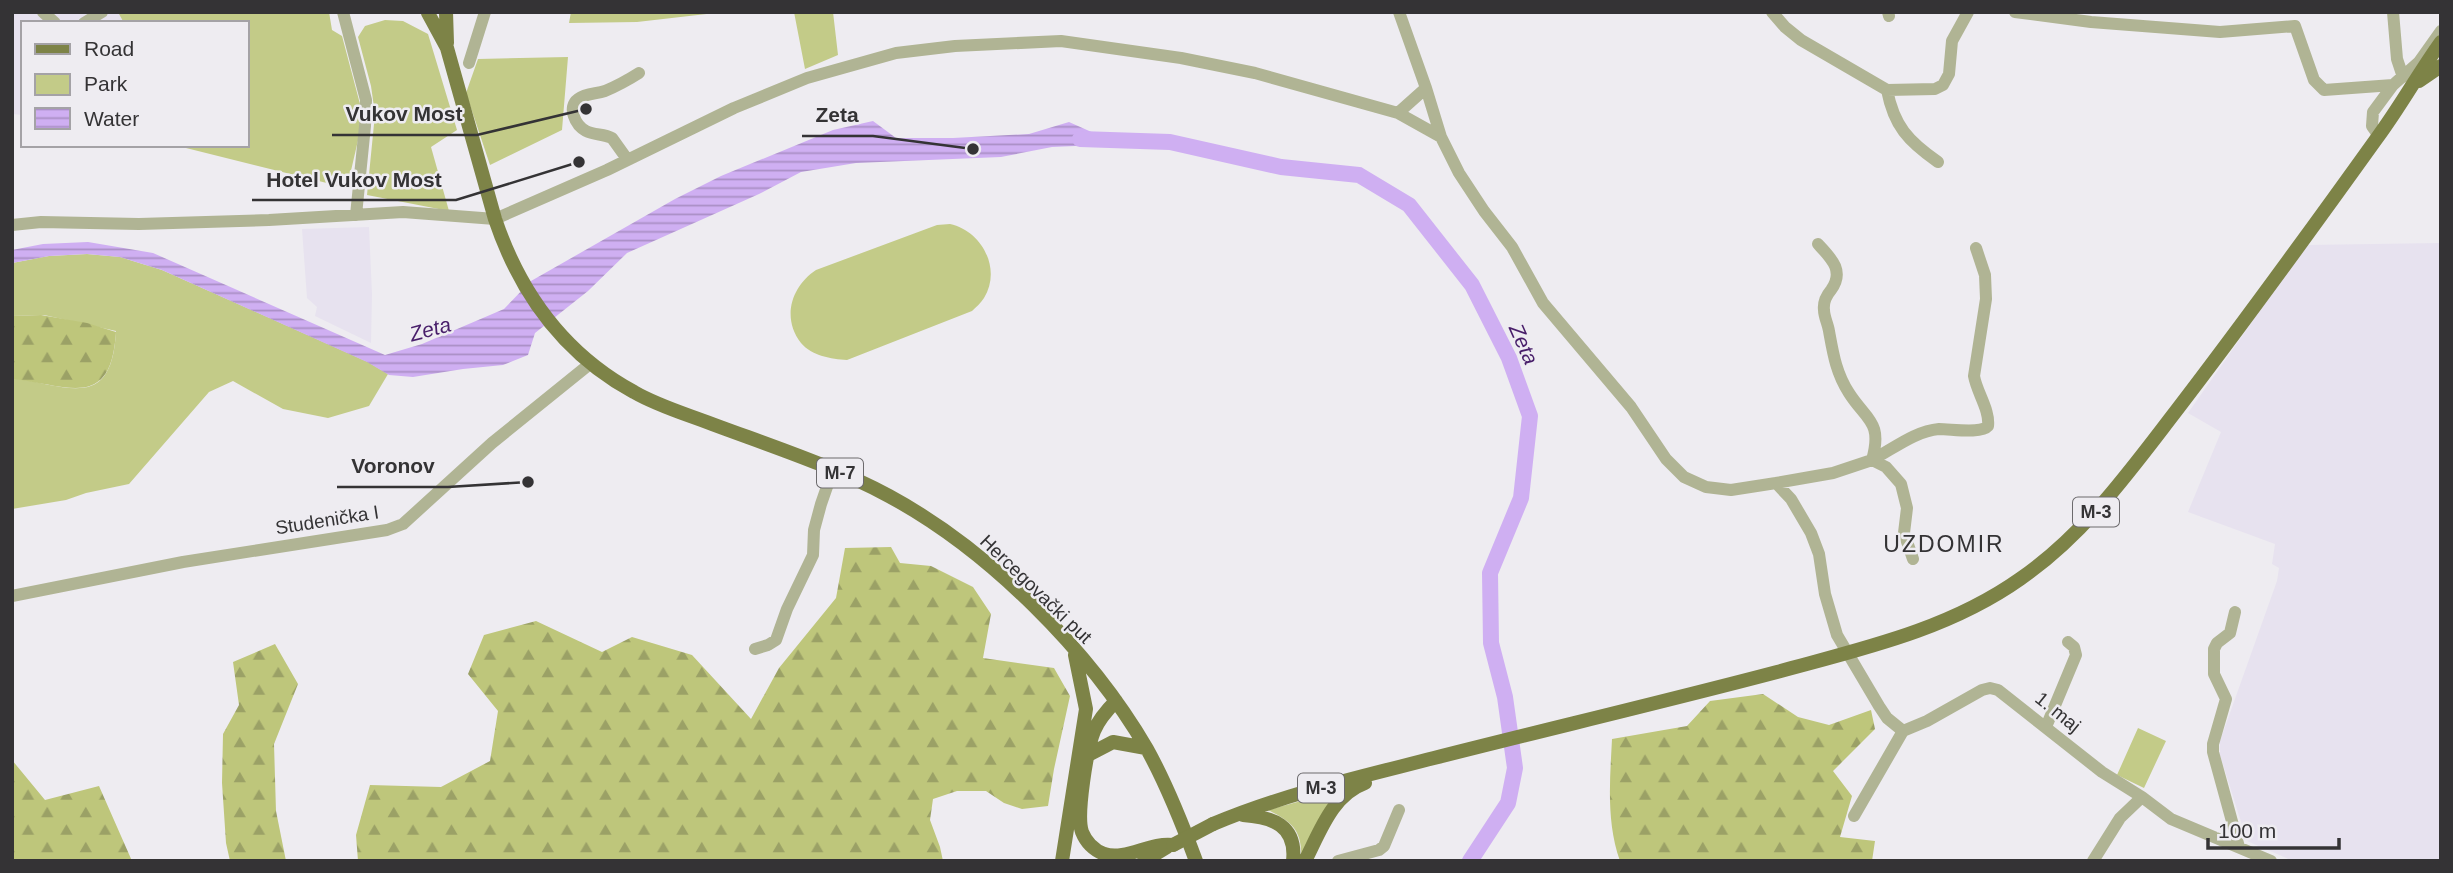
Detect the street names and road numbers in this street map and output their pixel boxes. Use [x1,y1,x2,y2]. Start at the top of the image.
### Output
road number: M-7 [817,458,863,488]
road number: M-3 [2073,498,2119,526]
street label: Studenička I [274,501,380,539]
street label: Hercegovački put [976,530,1097,648]
street label: 1. maj [2031,688,2085,736]
road number: M-3 [1298,774,1344,802]

